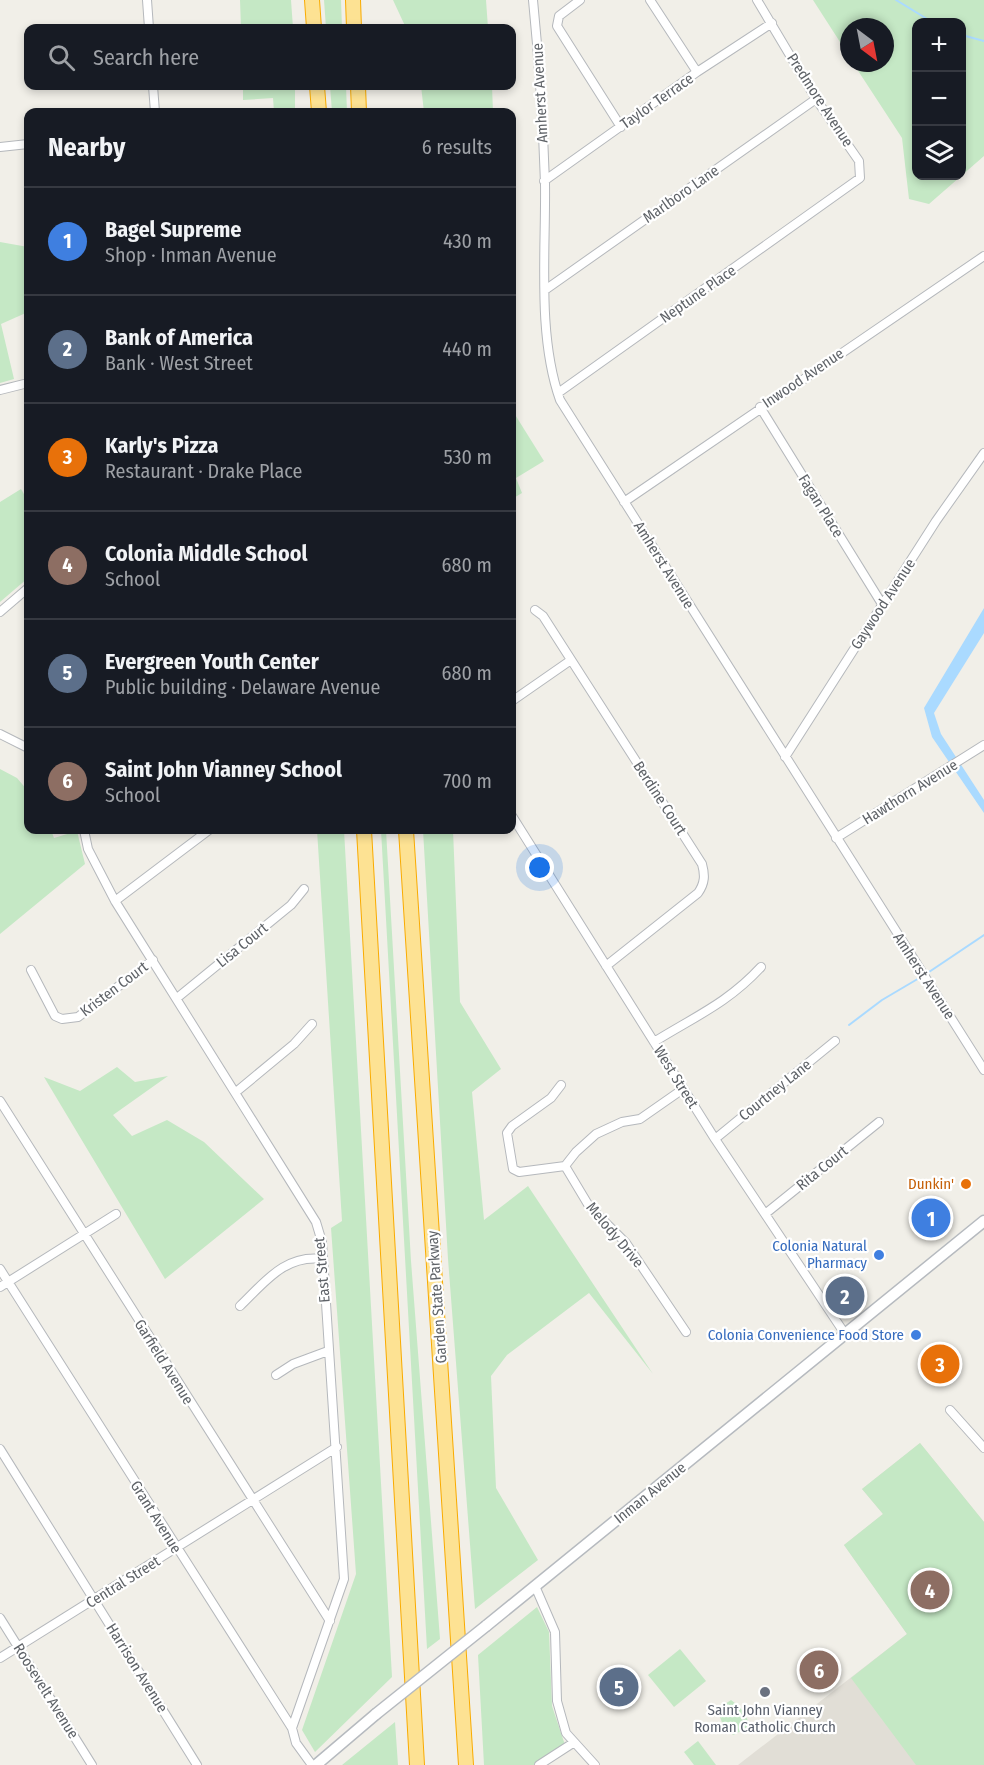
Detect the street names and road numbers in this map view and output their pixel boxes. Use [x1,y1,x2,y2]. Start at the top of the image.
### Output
street label: Amherst Avenue [528,43,552,143]
street label: Predmore Avenue [783,50,857,150]
street label: Taylor Terrace [617,69,697,133]
street label: Marlboro Lane [640,161,722,227]
street label: Neptune Place [657,261,739,327]
street label: Inwood Avenue [759,344,847,412]
street label: Fagan Place [795,471,847,541]
street label: Amherst Avenue [630,518,698,612]
street label: Gaywood Avenue [847,555,919,653]
street label: Hawthorn Avenue [859,756,961,828]
street label: Berdine Court [629,758,691,838]
street label: Lisa Court [213,919,271,971]
street label: Amherst Avenue [889,929,959,1023]
street label: Kristen Court [77,958,151,1020]
street label: West Street [650,1042,702,1112]
street label: Courtney Lane [735,1055,815,1125]
street label: Rita Court [793,1142,851,1194]
street label: Melody Drive [582,1199,648,1271]
street label: Garden State Parkway [423,1230,451,1364]
street label: East Street [310,1236,334,1304]
street label: Garfield Avenue [131,1316,197,1408]
street label: Inman Avenue [610,1459,690,1527]
street label: Grant Avenue [127,1477,185,1557]
street label: Central Street [83,1552,163,1612]
street label: Harrison Avenue [102,1620,172,1716]
street label: Roosevelt Avenue [9,1640,83,1742]

